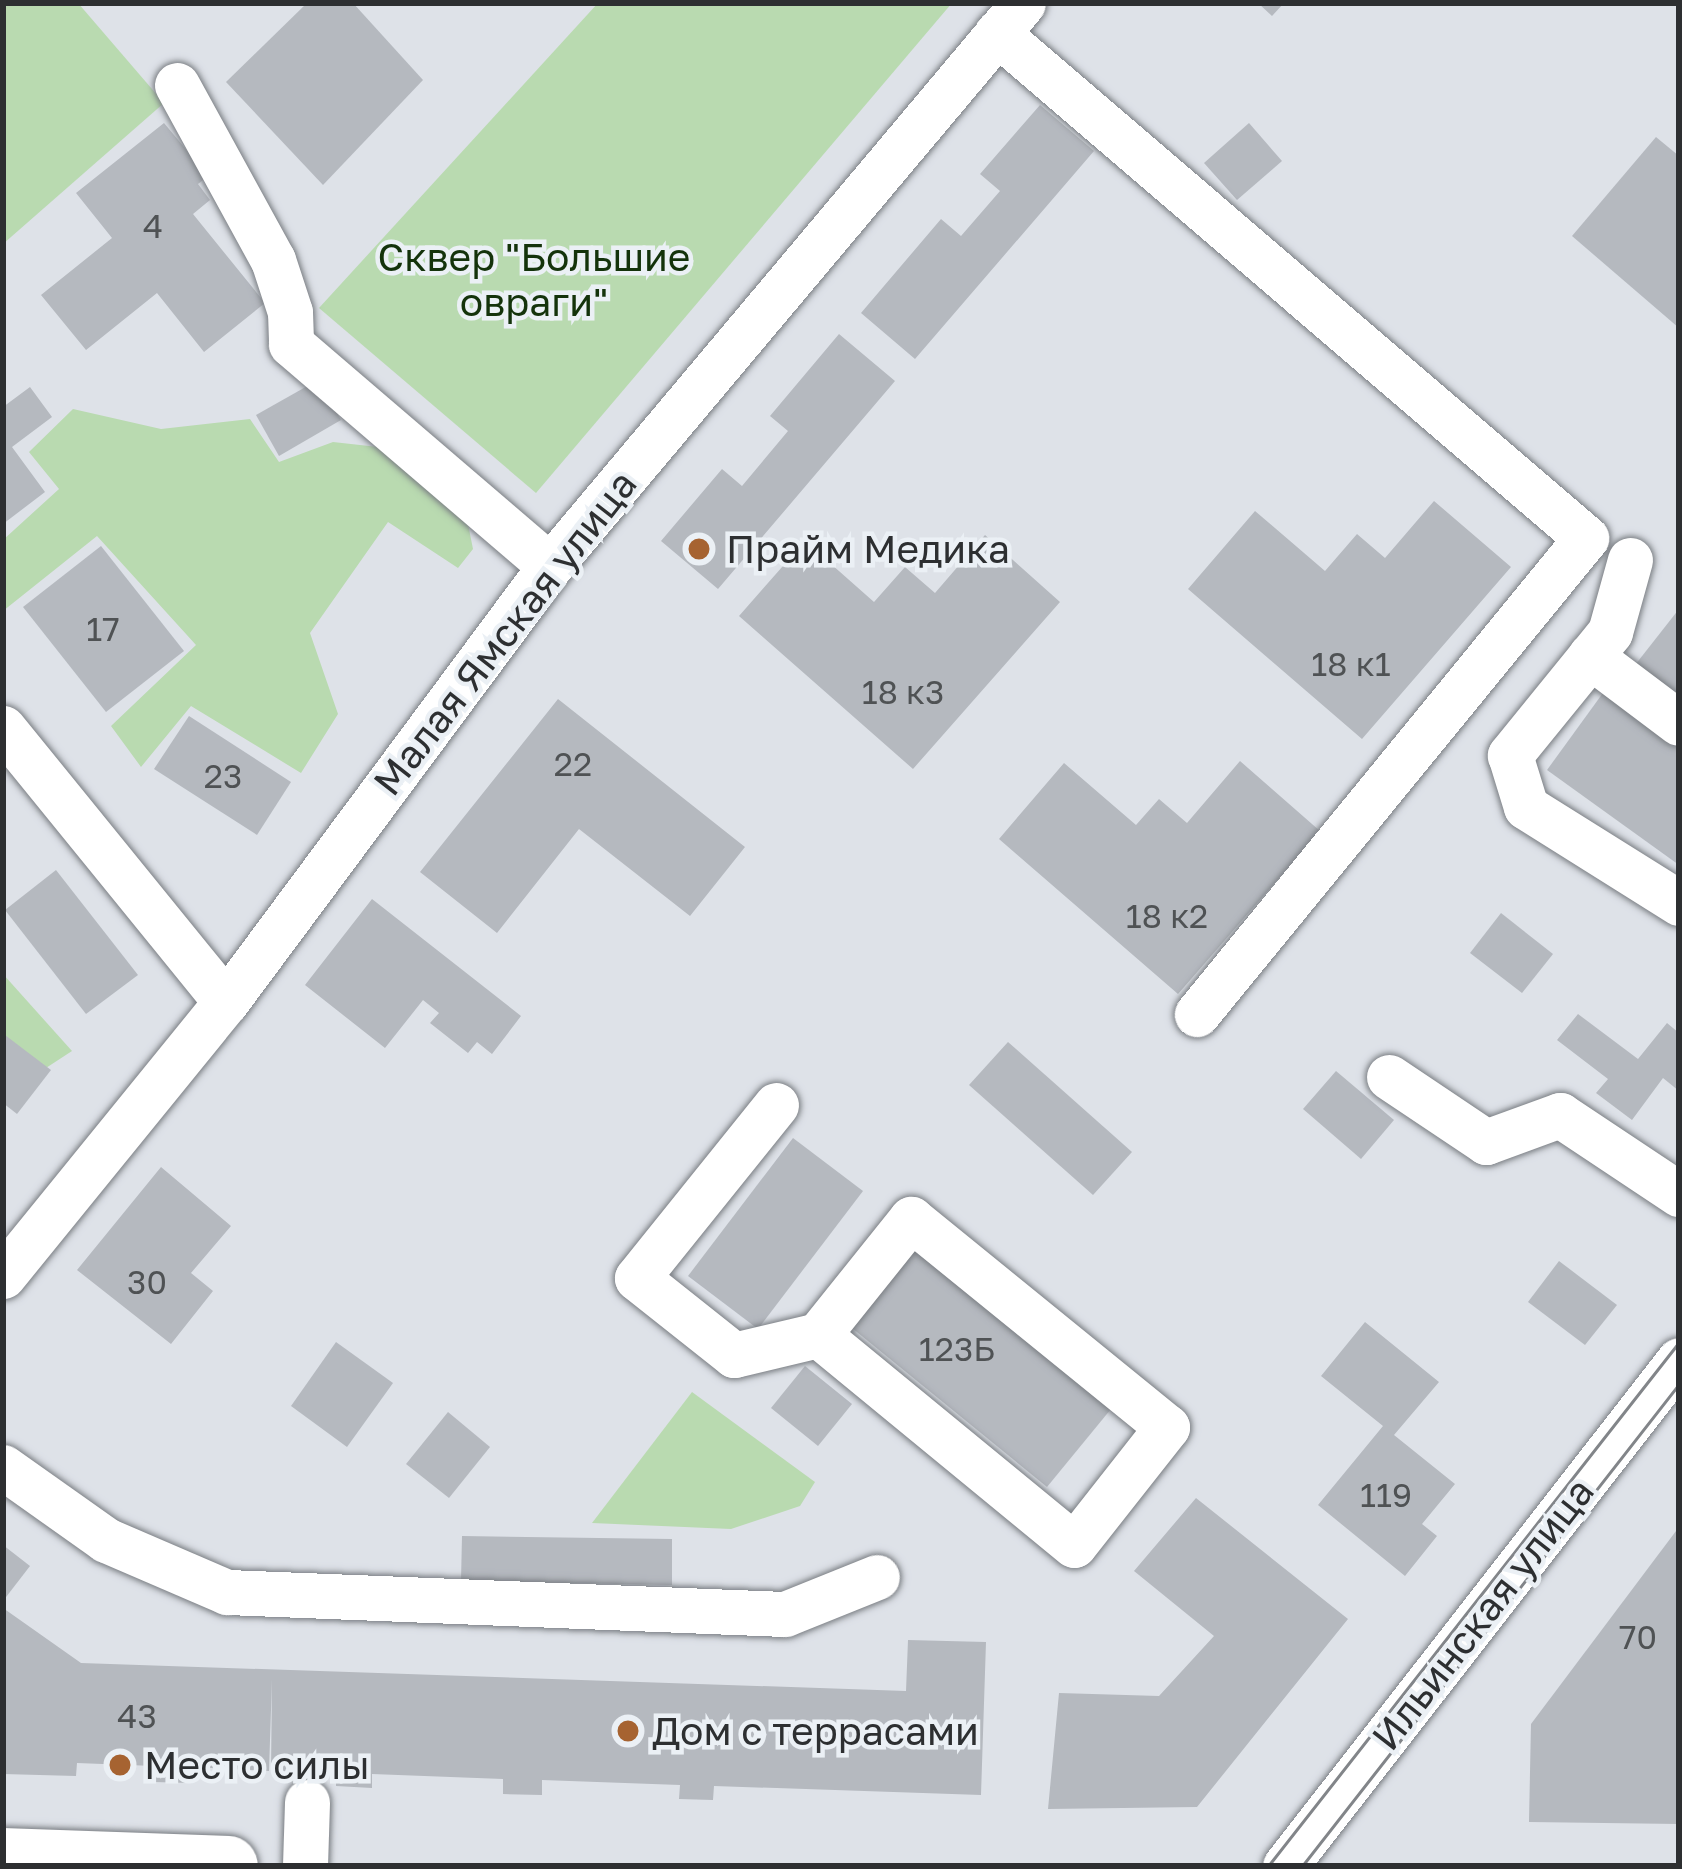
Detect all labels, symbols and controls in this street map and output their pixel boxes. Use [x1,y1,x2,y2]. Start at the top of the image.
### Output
house number: 4 [143,206,163,246]
park label: Сквер "Большие овраги" [378,235,690,326]
street label: Малая Ямская улица [364,461,646,805]
place label: Прайм Медика [726,526,1010,572]
marker: Прайм Медика [683,533,715,565]
house number: 17 [86,609,120,649]
house number: 18 к1 [1311,644,1391,684]
house number: 18 к3 [862,672,944,712]
house number: 22 [554,744,592,784]
house number: 23 [204,756,242,796]
house number: 18 к2 [1126,896,1208,936]
house number: 30 [127,1262,167,1302]
house number: 123Б [919,1329,995,1369]
street label: Ильинская улица [1362,1469,1604,1759]
house number: 119 [1360,1475,1412,1515]
house number: 70 [1619,1617,1657,1657]
house number: 43 [117,1696,157,1736]
place label: Дом с террасами [652,1708,979,1754]
marker: Дом с террасами [615,1718,641,1744]
place label: Место силы [144,1742,370,1788]
marker: Место силы [107,1752,133,1778]

